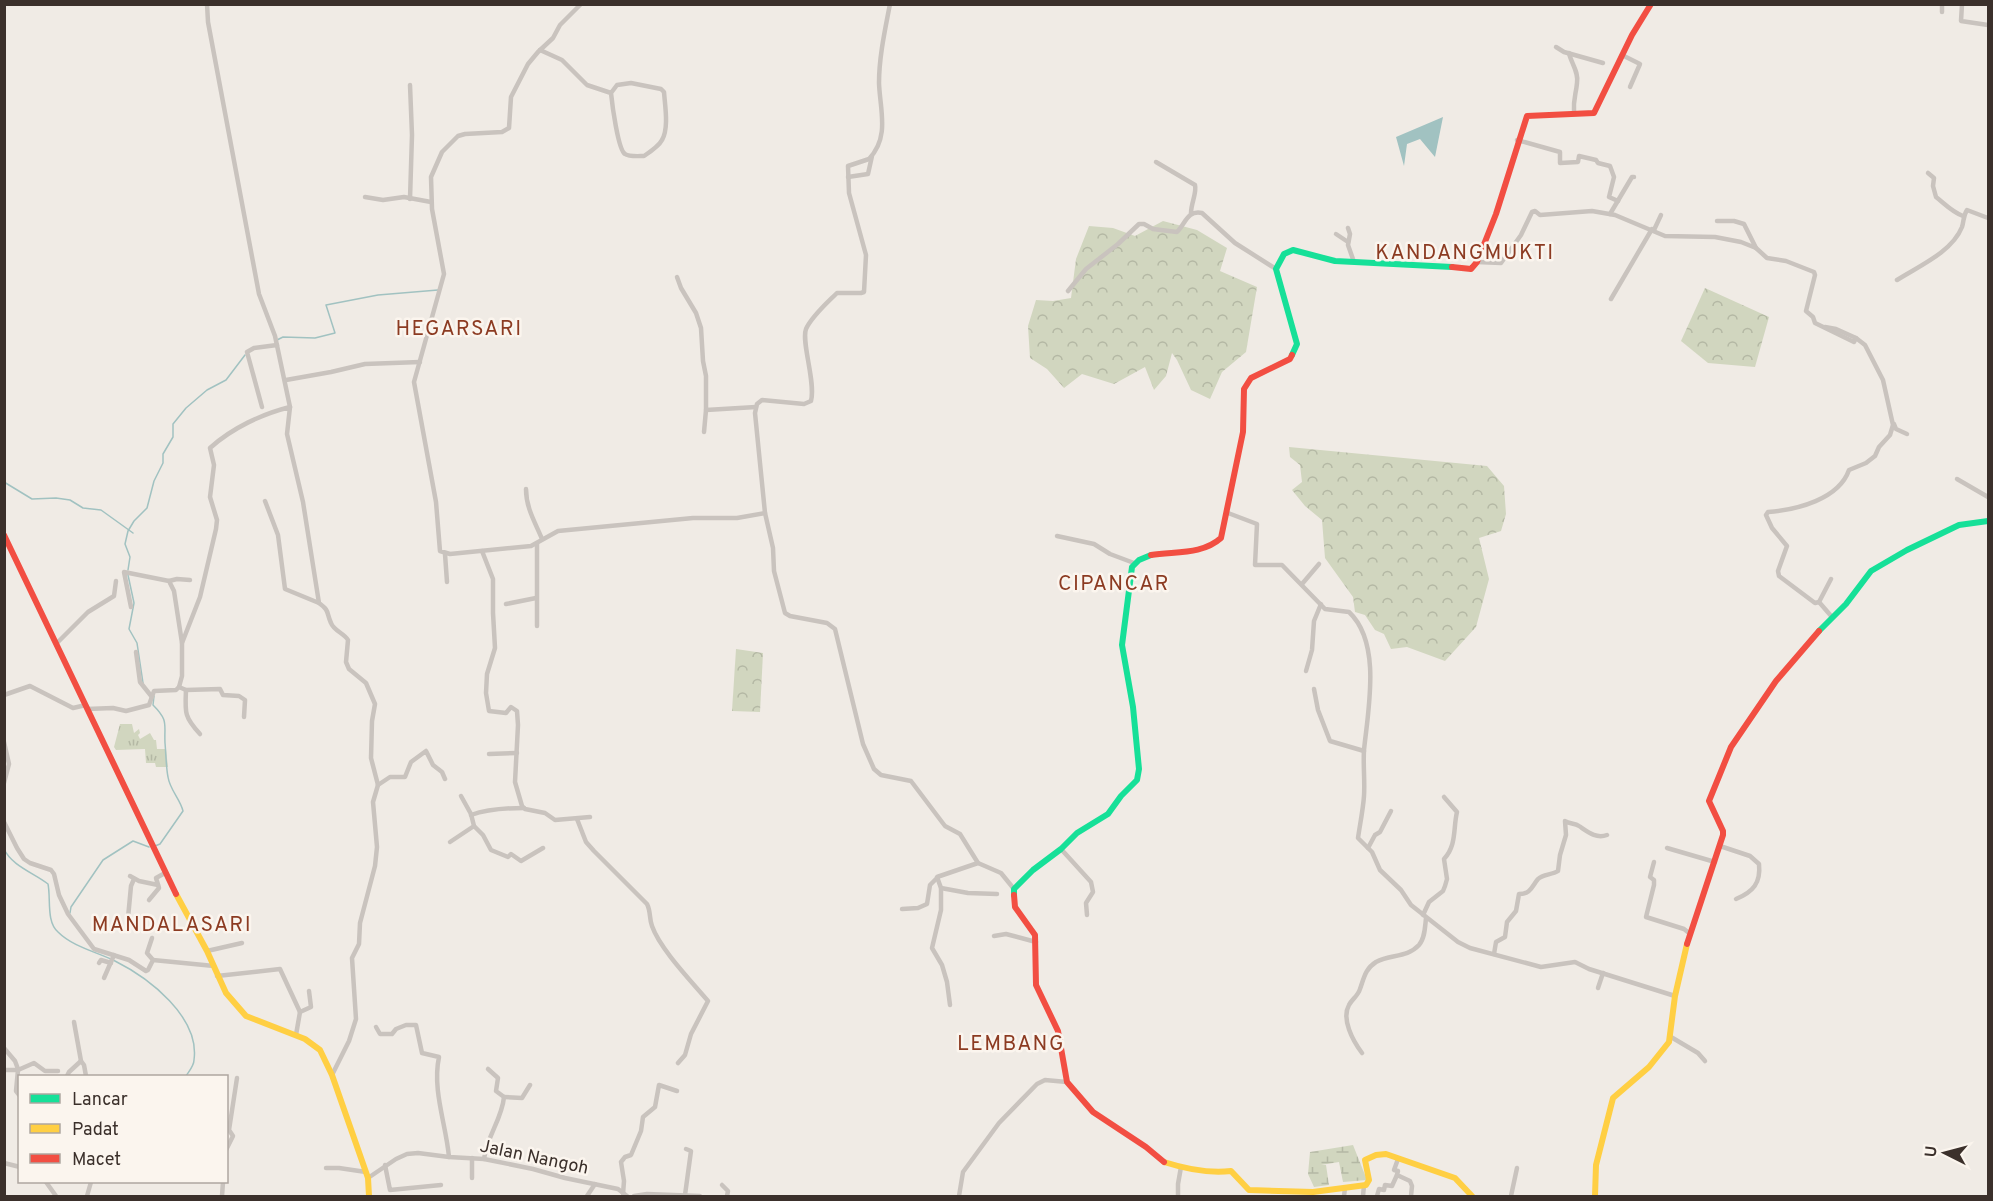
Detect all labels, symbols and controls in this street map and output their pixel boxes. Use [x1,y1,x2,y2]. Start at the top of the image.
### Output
district label: KANDANGMUKTI [1375,240,1555,267]
district label: HEGARSARI [395,316,523,343]
district label: CIPANCAR [1058,571,1170,598]
district label: MANDALASARI [92,912,252,939]
district label: LEMBANG [957,1031,1065,1058]
legend [18,1075,228,1183]
text: Lancar [72,1089,128,1112]
text: Padat [72,1119,119,1142]
north arrow [1915,1123,1975,1183]
street label: Jalan Nangoh [478,1135,590,1181]
text: U [1922,1145,1943,1158]
text: Macet [72,1149,121,1172]

